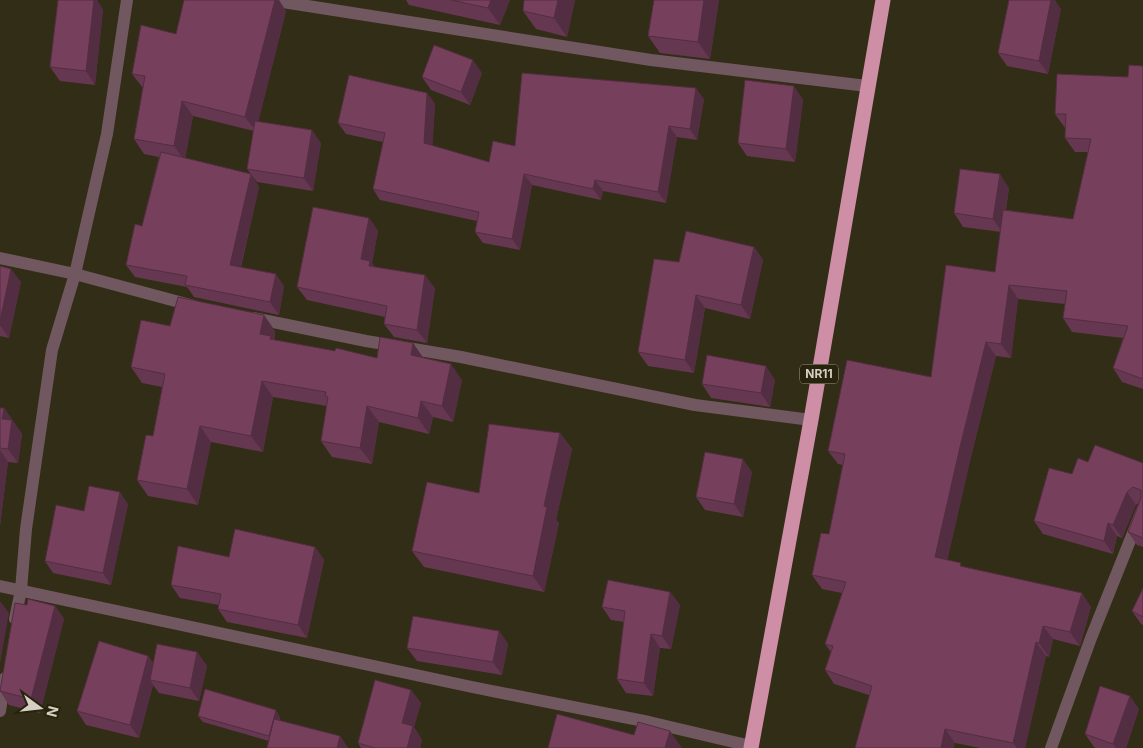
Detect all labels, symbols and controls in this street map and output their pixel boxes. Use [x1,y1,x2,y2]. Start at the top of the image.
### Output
road number: NR11 [800,364,838,384]
north arrow [15,683,65,733]
text: N [43,704,63,719]

